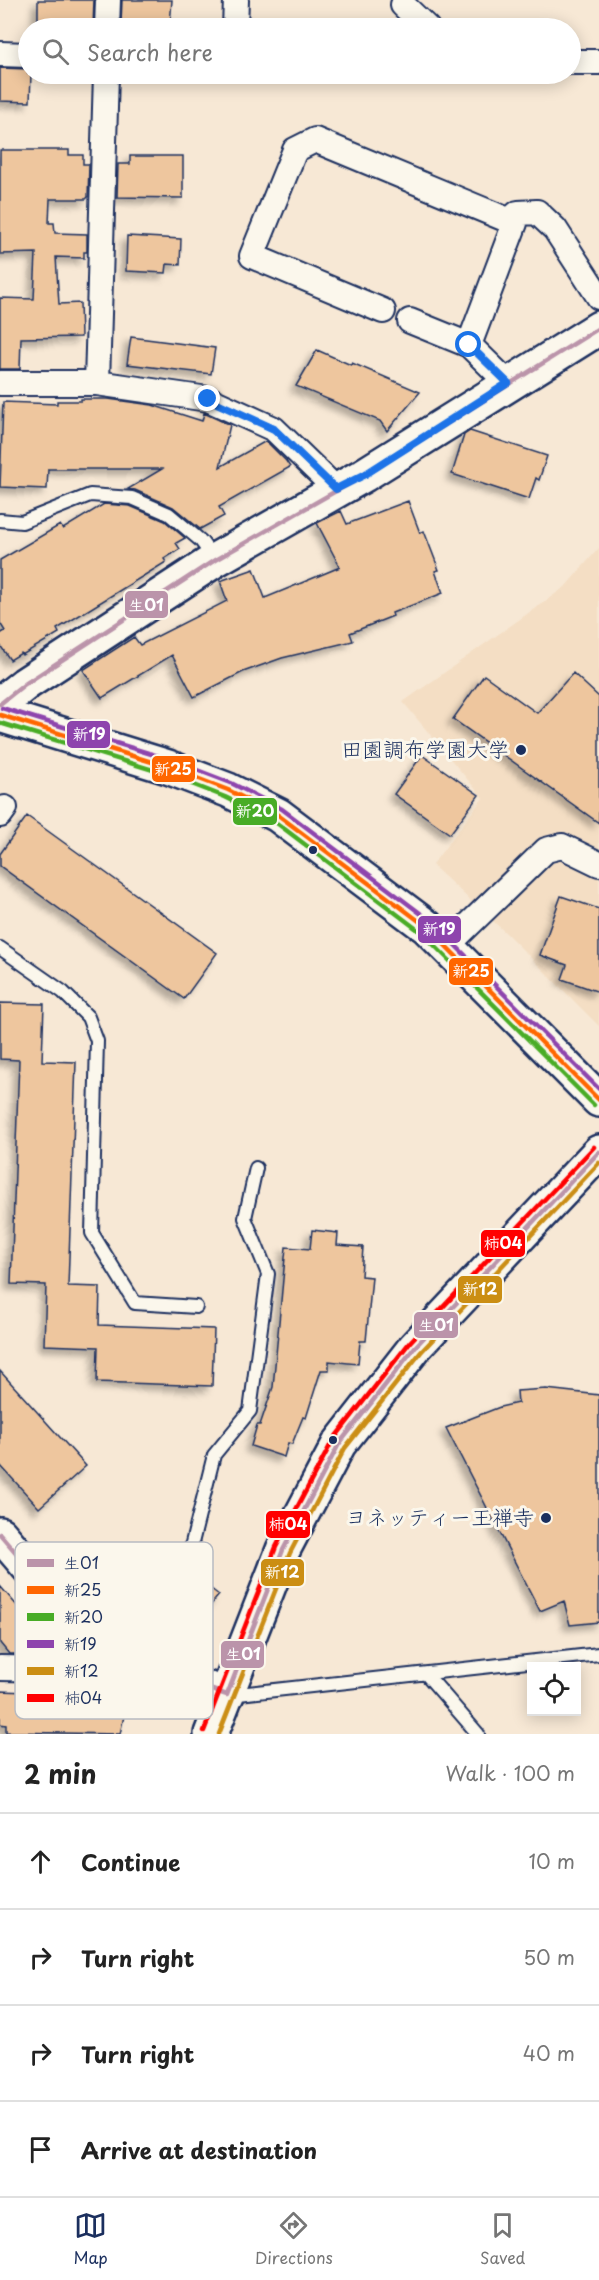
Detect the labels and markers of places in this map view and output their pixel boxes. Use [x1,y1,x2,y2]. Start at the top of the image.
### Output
place label: 田園調布学園大学 [341,732,509,764]
marker: 田園調布学園大学 [514,743,528,757]
unlabelled marker [307,844,319,856]
unlabelled marker [327,1434,339,1446]
place label: ヨネッティー王禅寺 [346,1500,534,1532]
marker: ヨネッティー王禅寺 [539,1511,553,1525]

